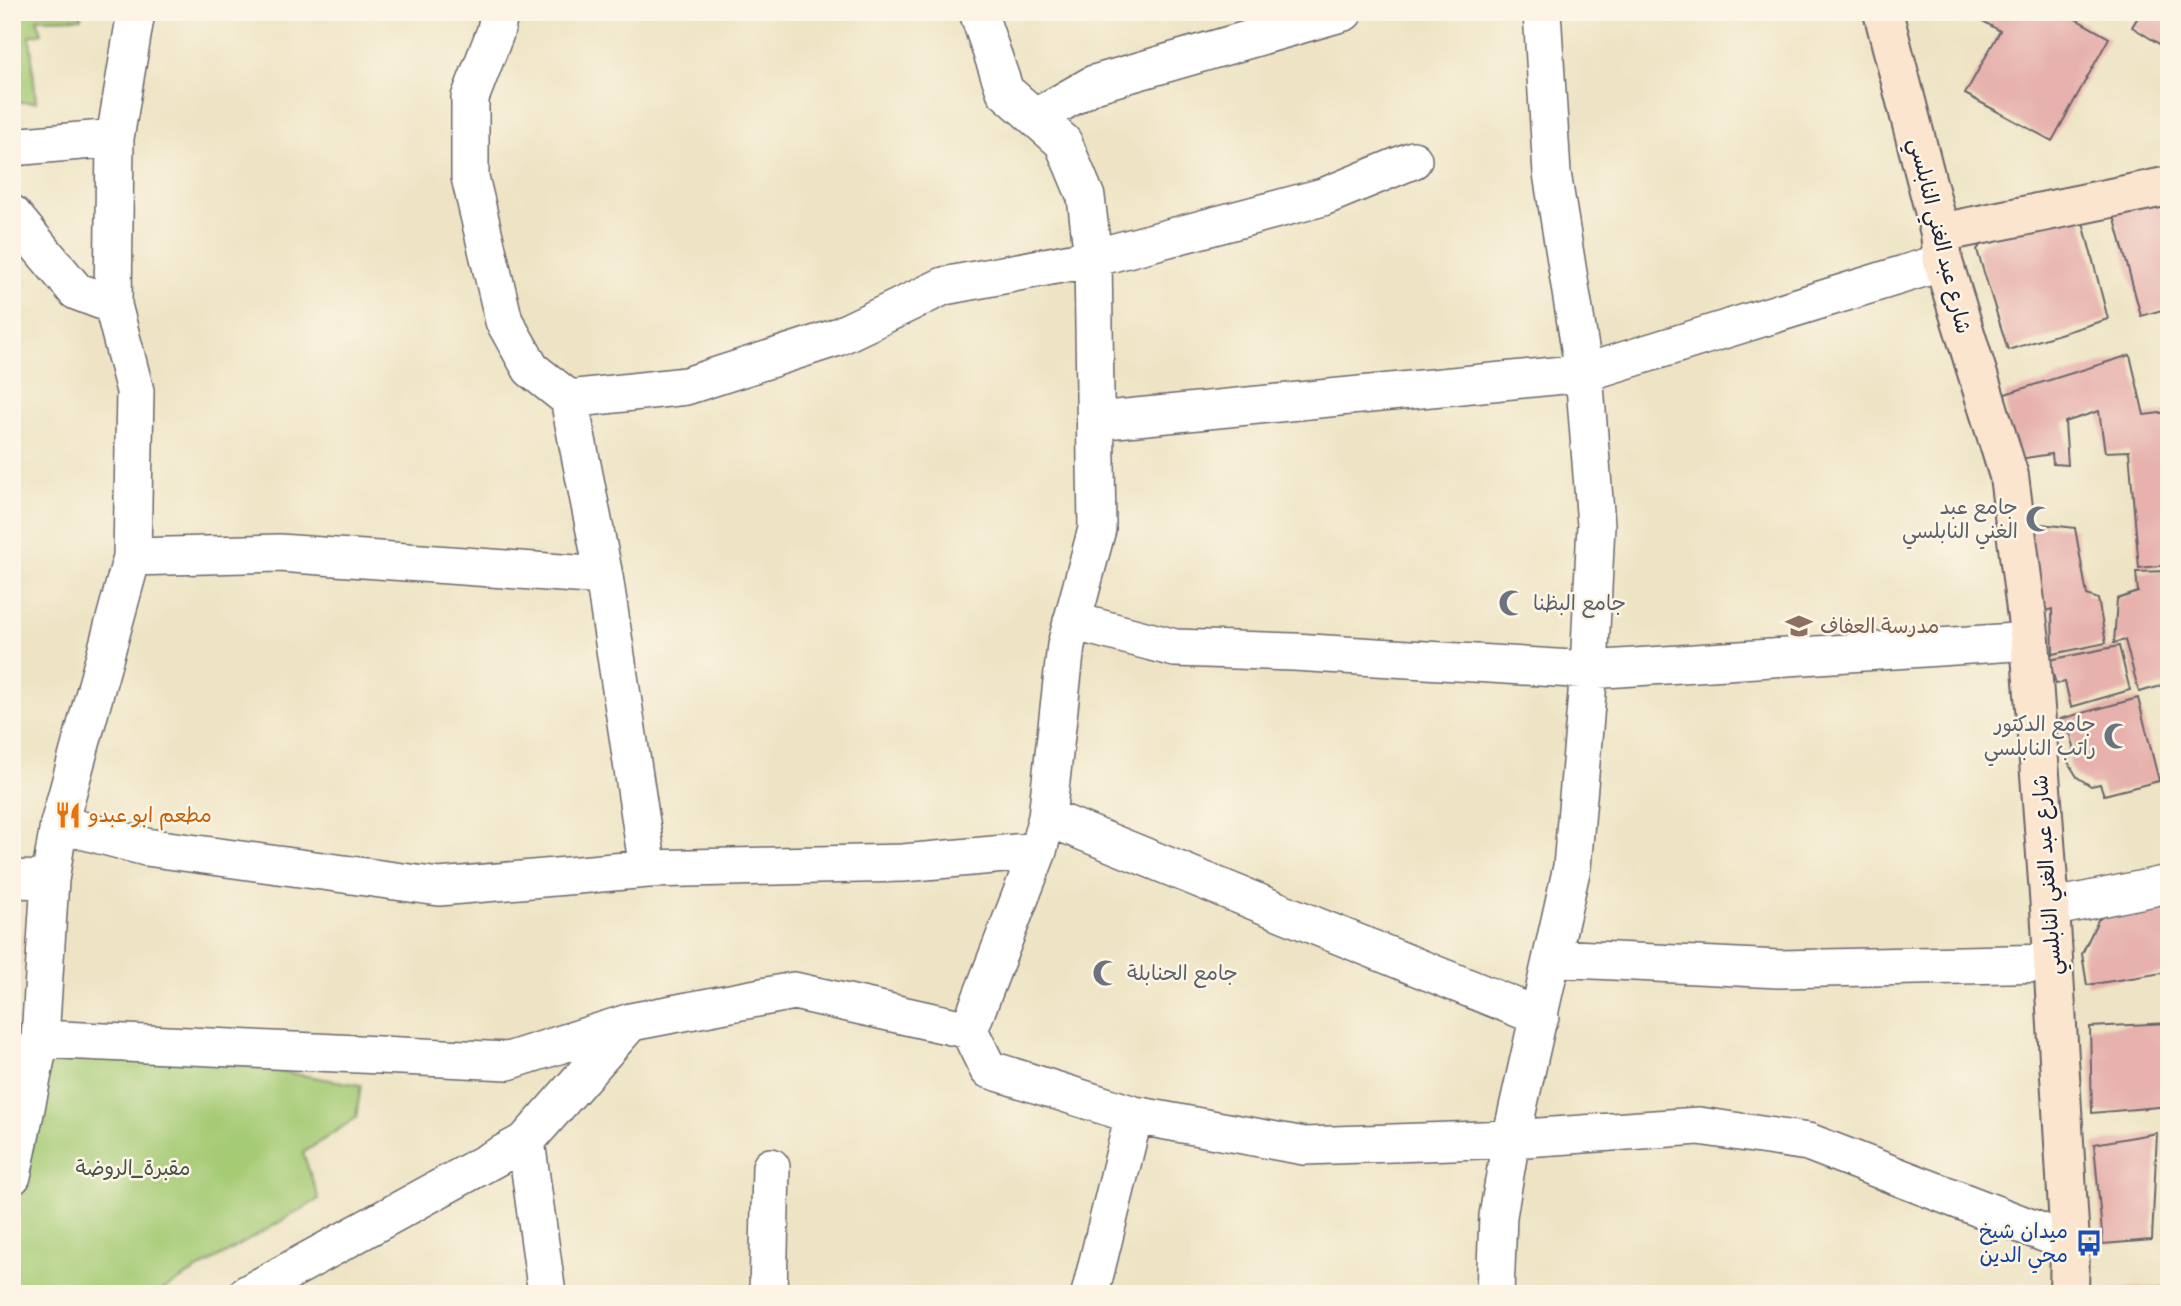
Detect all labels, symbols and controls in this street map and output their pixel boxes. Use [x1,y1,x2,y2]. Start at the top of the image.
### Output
street label: شارع عبد الغني النابلسي [1897,134,1983,338]
place label: جامع عبد الغني النابلسي [1902,488,2018,550]
mosque icon: جامع عبد الغني النابلسي [2024,504,2054,534]
place label: جامع البظنا [1533,584,1626,622]
mosque icon: جامع البظنا [1497,588,1527,618]
place label: مدرسة العفاف [1820,607,1939,645]
school or university icon: مدرسة العفاف [1784,611,1814,641]
place label: جامع الدكتور راتب النابلسي [1984,705,2096,767]
mosque icon: جامع الدكتور راتب النابلسي [2102,721,2132,751]
street label: شارع عبد الغني النابلسي [2021,774,2073,976]
place label: مطعم ابو عبدو [88,796,212,834]
restaurant icon: مطعم ابو عبدو [53,800,83,830]
place label: جامع الحنابلة [1127,954,1238,992]
mosque icon: جامع الحنابلة [1091,958,1121,988]
park label: مقبرة_الروضة [76,1149,190,1187]
place label: ميدان شيخ محي الدين [1979,1212,2068,1274]
bus stop icon: ميدان شيخ محي الدين [2074,1228,2104,1258]

